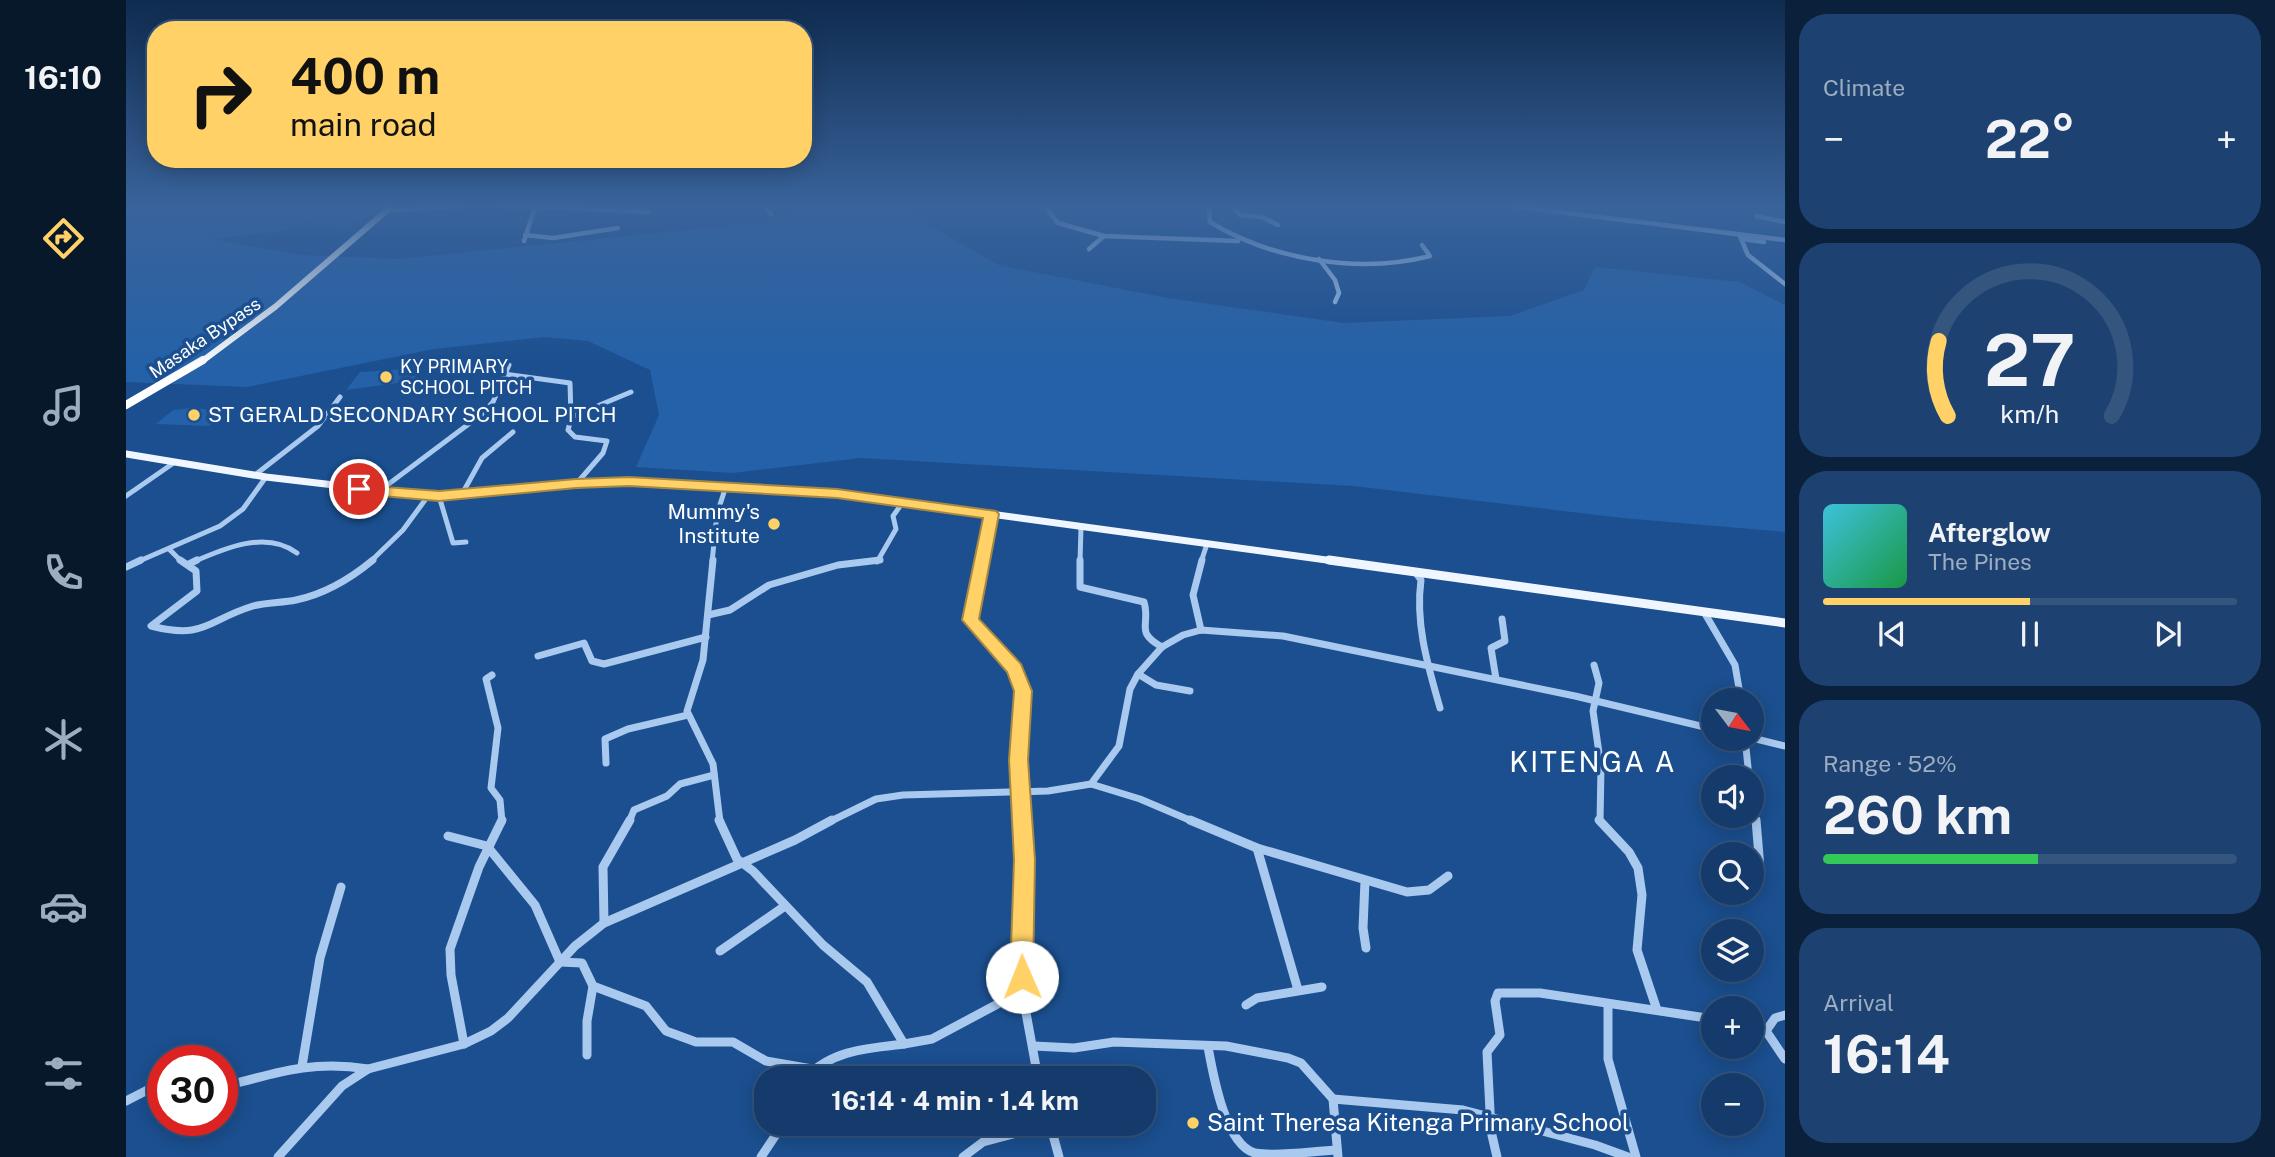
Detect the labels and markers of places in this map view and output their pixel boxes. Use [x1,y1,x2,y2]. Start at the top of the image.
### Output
place label: KY PRIMARY SCHOOL PITCH [400,356,532,398]
marker: KY PRIMARY SCHOOL PITCH [378,369,394,385]
place label: ST GERALD SECONDARY SCHOOL PITCH [208,402,617,427]
marker: ST GERALD SECONDARY SCHOOL PITCH [186,407,202,423]
pin [329,459,389,519]
place label: Mummy's Institute [667,499,760,548]
marker: Mummy's Institute [766,516,782,532]
place label: Saint Theresa Kitenga Primary School [1207,1108,1629,1136]
marker: Saint Theresa Kitenga Primary School [1185,1115,1201,1131]

